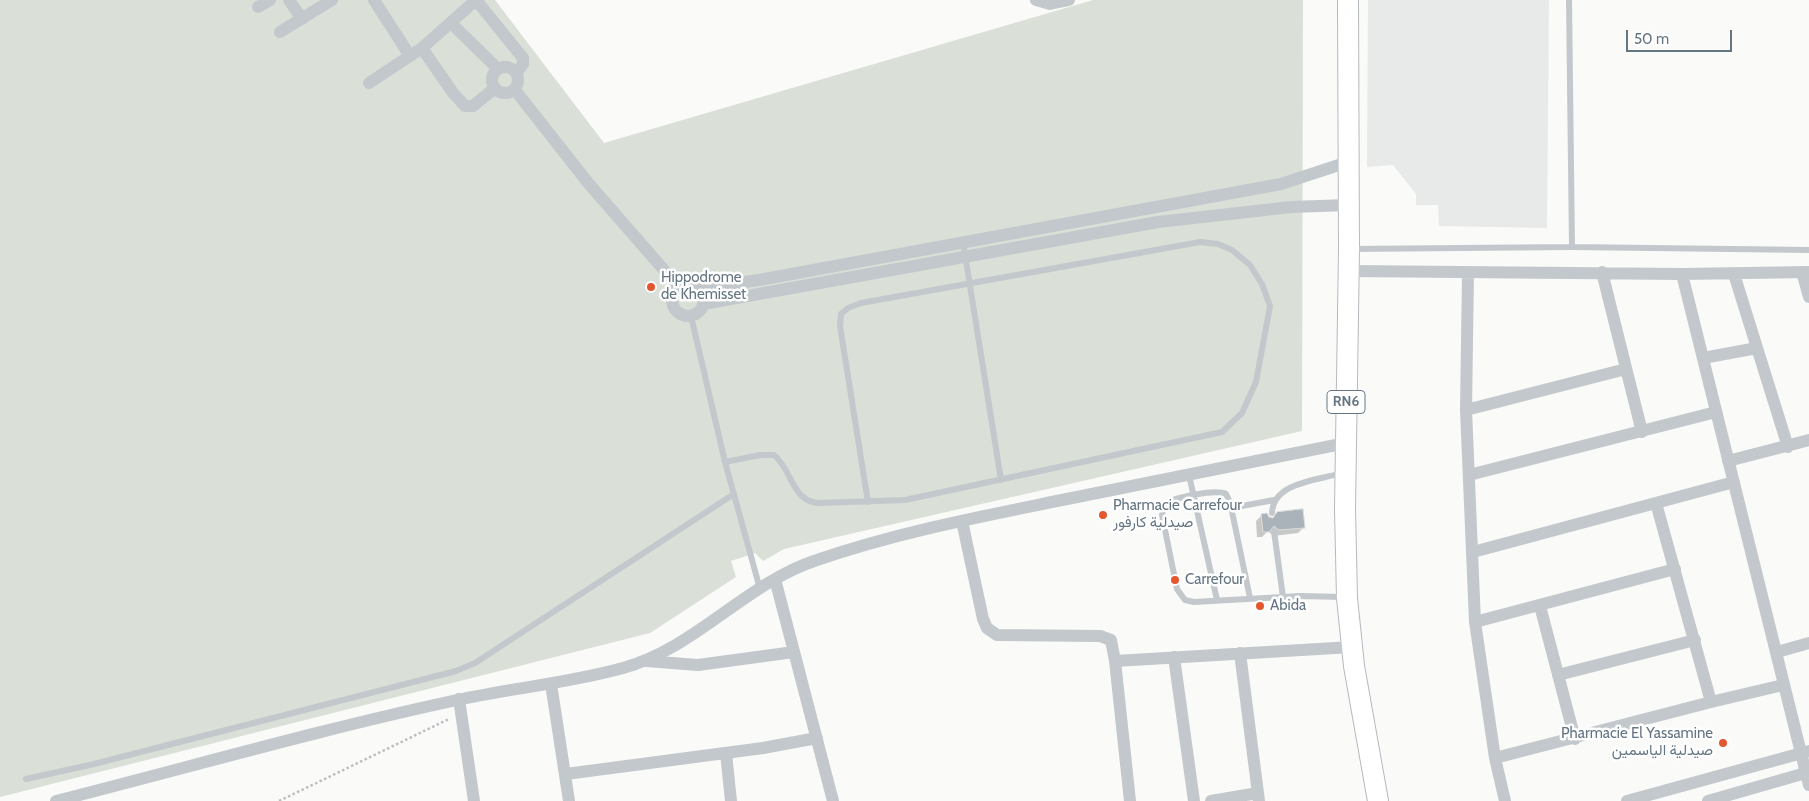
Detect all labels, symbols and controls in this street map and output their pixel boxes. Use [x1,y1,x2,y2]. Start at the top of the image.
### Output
scale bar [1629,20,1735,52]
text: 50 m [1634,30,1669,48]
place label: Hippodrome de Khemisset [661,269,746,304]
marker: Hippodrome de Khemisset [645,281,657,293]
road number: RN6 [1327,391,1365,414]
place label: Pharmacie Carrefour صيدلية كارفور [1113,497,1242,532]
marker: Pharmacie Carrefour صيدلية كارفور [1097,509,1109,521]
place label: Carrefour [1185,571,1244,589]
marker: Carrefour [1169,574,1181,586]
place label: Abida [1270,597,1306,615]
marker: Abida [1254,600,1266,612]
place label: Pharmacie El Yassamine صيدلية الياسمين [1561,725,1713,760]
marker: Pharmacie El Yassamine صيدلية الياسمين [1717,737,1729,749]

